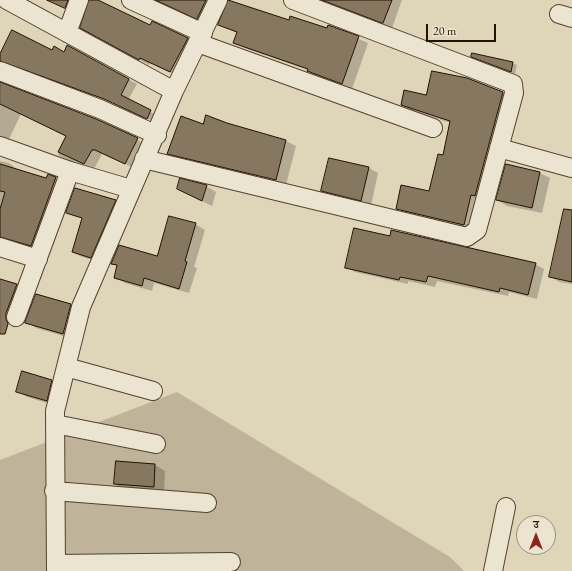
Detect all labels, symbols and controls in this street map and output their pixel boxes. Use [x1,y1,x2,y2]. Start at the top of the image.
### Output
scale bar [428,16,498,42]
text: 20 m [433,23,456,39]
north arrow [516,515,556,555]
text: उ [533,517,539,531]

